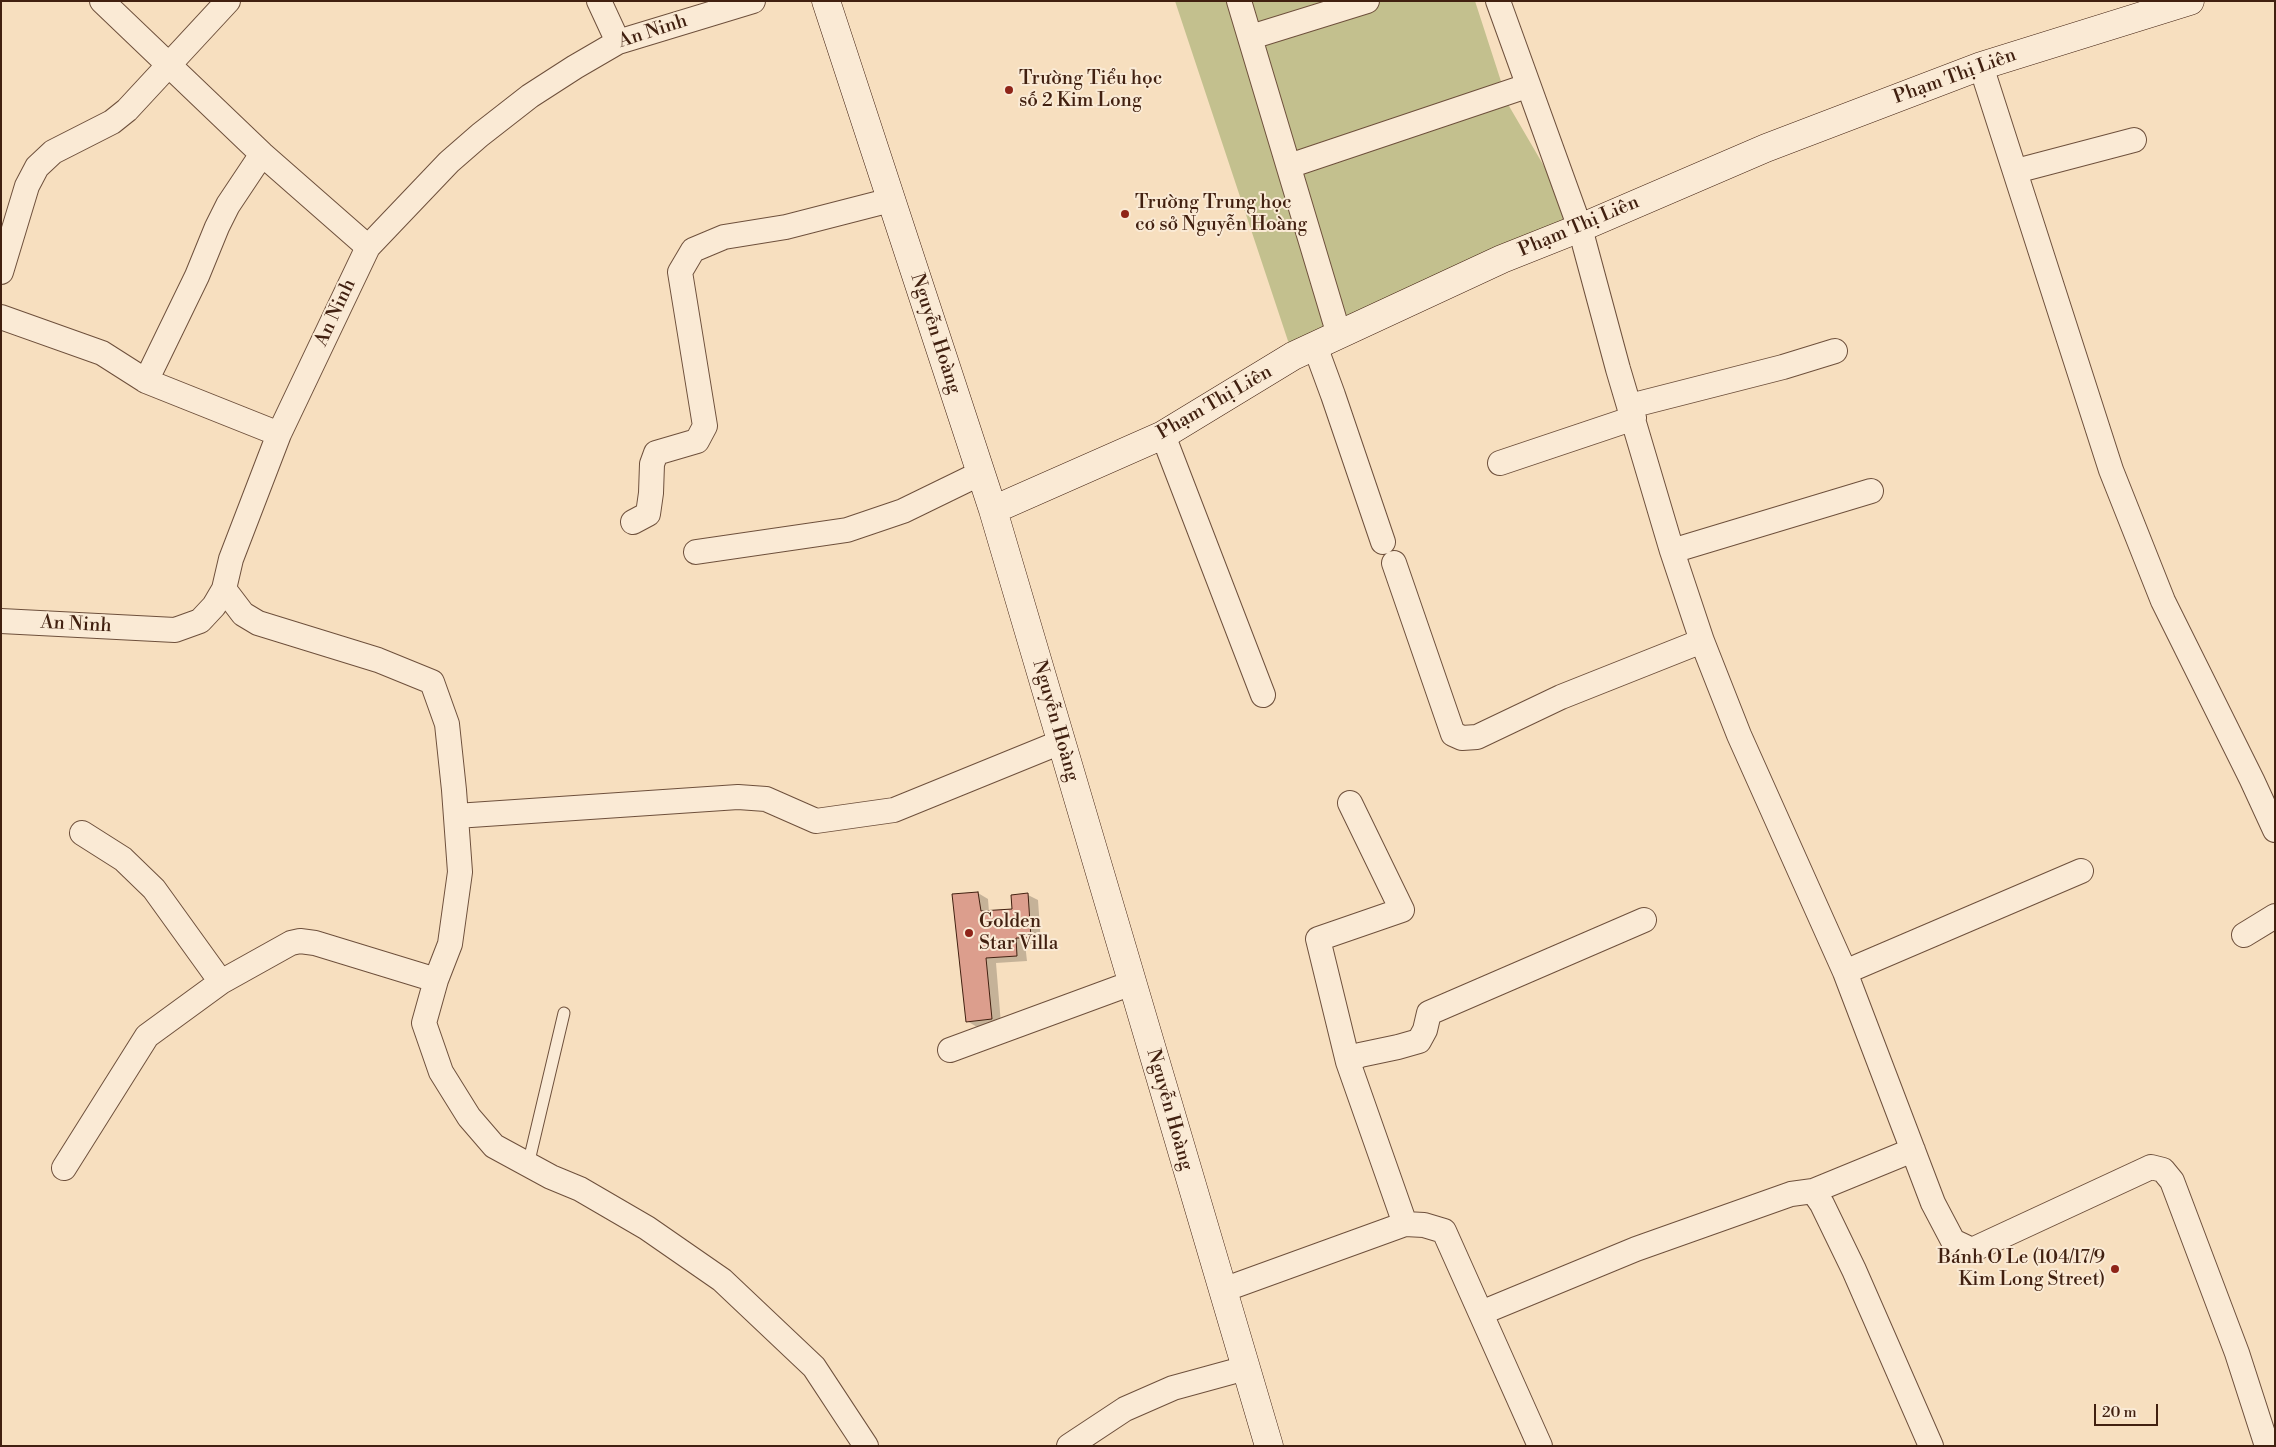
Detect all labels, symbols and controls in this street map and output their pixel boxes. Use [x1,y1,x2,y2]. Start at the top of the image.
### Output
street label: An Ninh [616,10,690,54]
street label: Phạm Thị Liên [1891,44,2019,110]
place label: Trường Tiểu học số 2 Kim Long [1019,68,1162,112]
marker: Trường Tiểu học số 2 Kim Long [1003,84,1015,96]
street label: Phạm Thị Liên [1515,191,1643,263]
place label: Trường Trung học cơ sở Nguyễn Hoàng [1135,192,1307,236]
marker: Trường Trung học cơ sở Nguyễn Hoàng [1119,208,1131,220]
street label: Nguyễn Hoàng [905,271,965,397]
street label: An Ninh [311,276,361,350]
street label: Phạm Thị Liên [1154,361,1276,445]
street label: An Ninh [40,612,112,638]
street label: Nguyễn Hoàng [1027,658,1083,784]
place label: Golden Star Villa [979,911,1058,955]
marker: Golden Star Villa [963,927,975,939]
street label: Nguyễn Hoàng [1141,1047,1197,1173]
place label: Bánh O Le (104/17/9 Kim Long Street) [1938,1247,2105,1291]
marker: Bánh O Le (104/17/9 Kim Long Street) [2109,1263,2121,1275]
scale bar [2096,1394,2160,1426]
text: 20 m [2102,1403,2137,1422]

